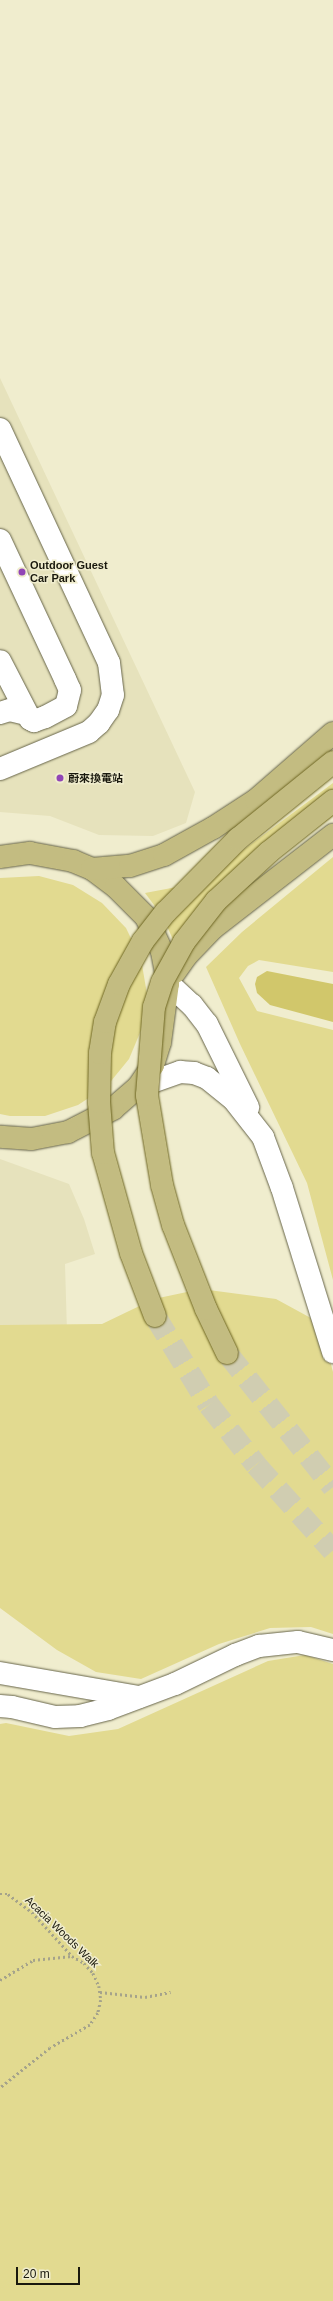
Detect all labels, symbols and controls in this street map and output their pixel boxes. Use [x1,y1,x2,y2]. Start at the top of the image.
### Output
place label: Outdoor Guest Car Park [30,559,108,585]
marker: Outdoor Guest Car Park [17,567,27,577]
place label: 蔚來換電站 [68,771,123,785]
marker: 蔚來換電站 [55,773,65,783]
street label: Acacia Woods Walk [22,1893,102,1971]
scale bar [18,2259,82,2285]
text: 20 m [23,2267,50,2281]

